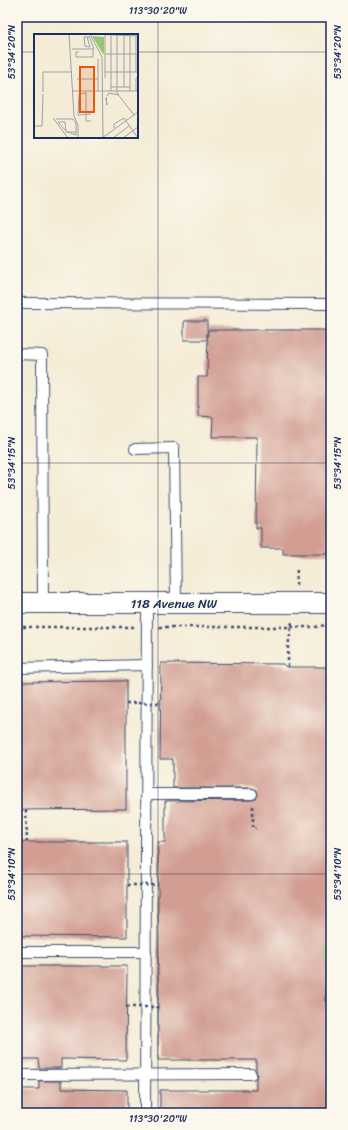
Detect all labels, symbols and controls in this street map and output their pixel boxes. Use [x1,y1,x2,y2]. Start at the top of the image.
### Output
text: 113°30'20"W [129,2,187,20]
text: 53°34'20"N [3,25,21,79]
text: 53°34'20"N [329,25,347,79]
inset map [34,34,138,138]
text: 53°34'15"N [3,437,21,489]
text: 53°34'15"N [329,437,347,489]
street label: 118 Avenue NW [131,592,218,615]
text: 53°34'10"N [3,847,21,901]
text: 53°34'10"N [329,847,347,901]
text: 113°30'20"W [129,1110,187,1128]

